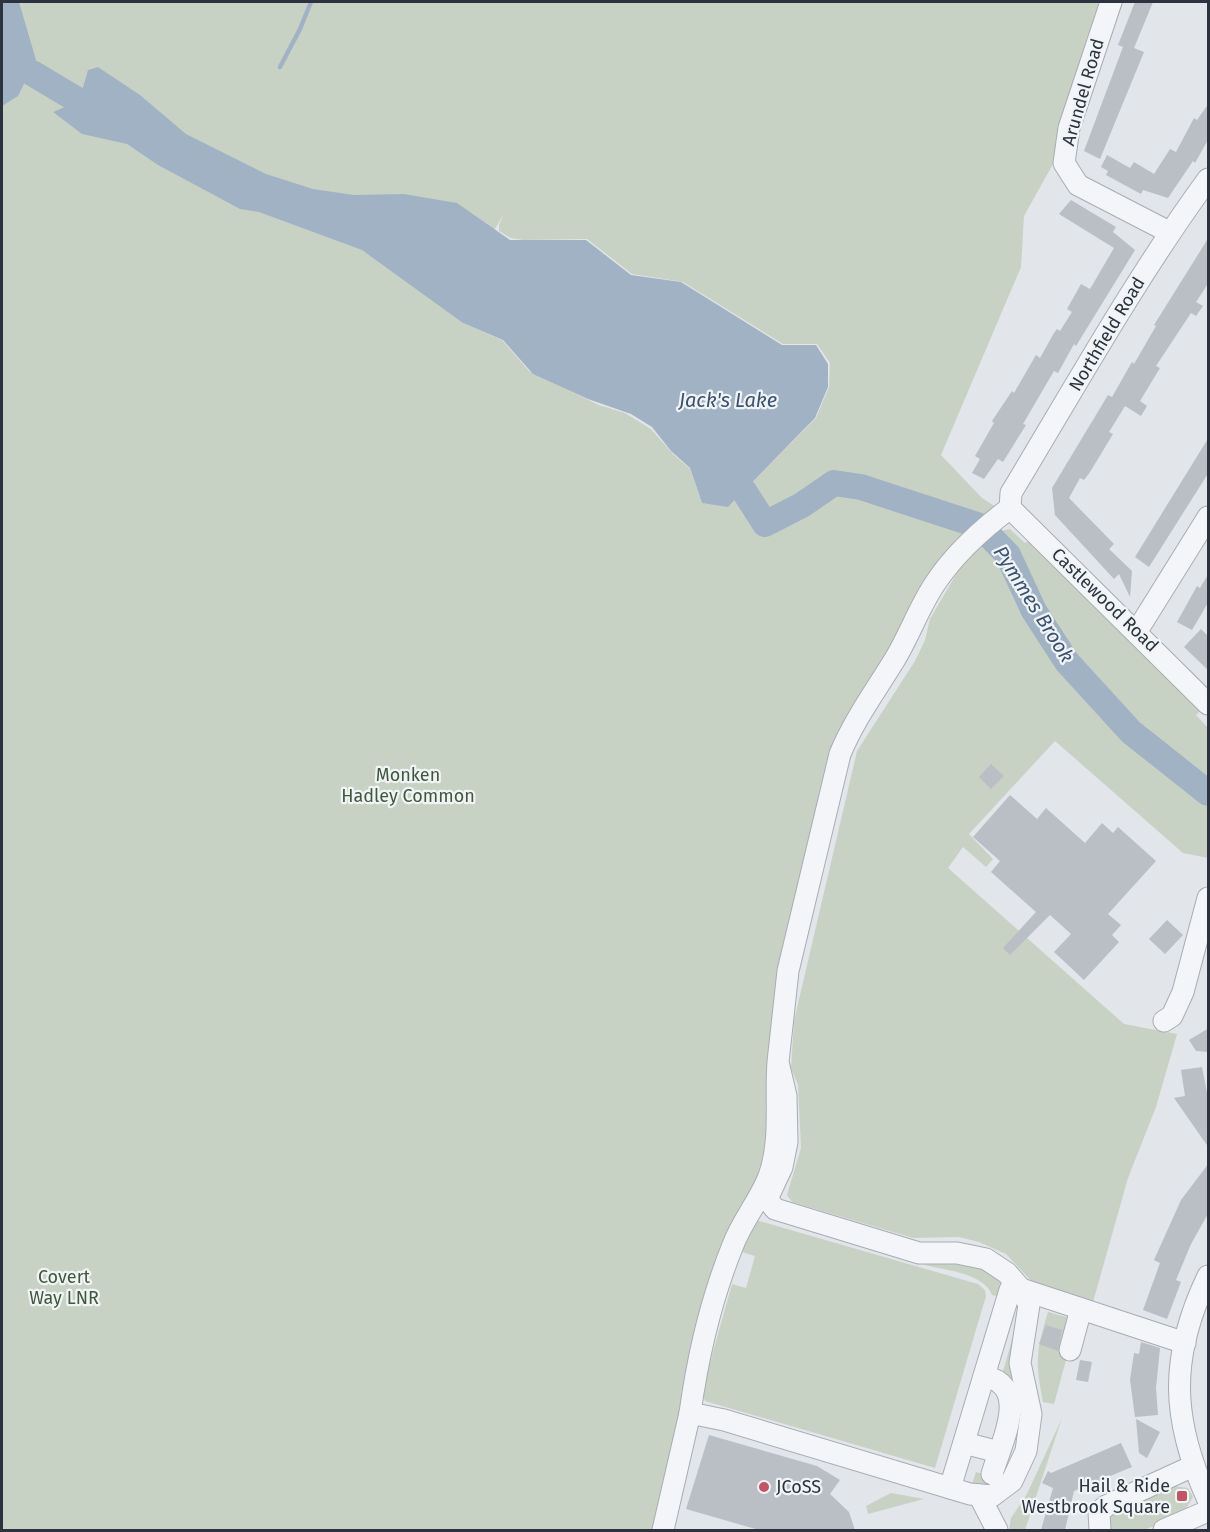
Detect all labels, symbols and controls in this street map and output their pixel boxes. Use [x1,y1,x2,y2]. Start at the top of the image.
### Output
street label: Arundel Road [1057,36,1109,148]
street label: Northfield Road [1064,273,1150,395]
water label: Jack's Lake [678,388,777,412]
water label: Pymmes Brook [989,541,1079,667]
street label: Castlewood Road [1047,543,1163,657]
park label: Monken Hadley Common [341,764,475,807]
park label: Covert Way LNR [29,1266,99,1309]
place label: Hail & Ride Westbrook Square [1021,1475,1170,1518]
place label: JCoSS [776,1476,821,1498]
marker: JCoSS [757,1480,771,1494]
marker: Hail & Ride Westbrook Square [1175,1489,1189,1503]

